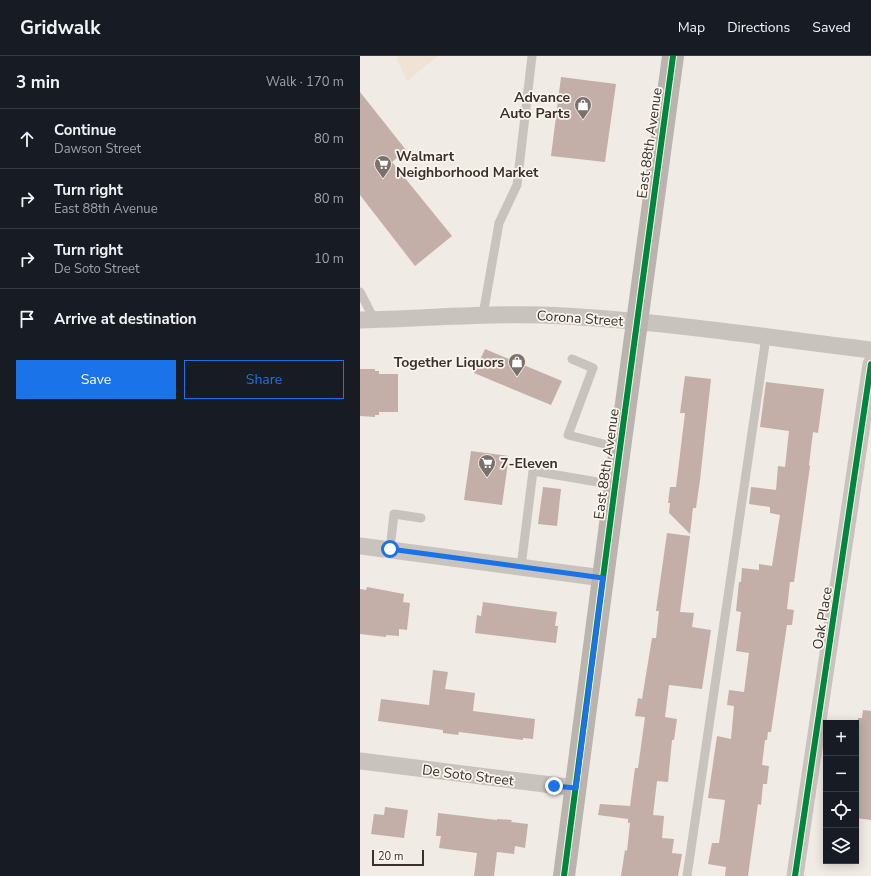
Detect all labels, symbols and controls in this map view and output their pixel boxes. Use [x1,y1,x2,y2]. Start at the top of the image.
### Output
text: Gridwalk [20,15,100,41]
text: Map [678,18,705,37]
text: Directions [727,18,790,37]
text: Saved [812,18,851,37]
text: 3 min [16,71,60,94]
text: Walk · 170 m [266,73,344,91]
street label: East 88th Avenue [632,87,667,200]
place label: Advance Auto Parts [500,88,570,123]
shop icon: Advance Auto Parts [573,95,593,120]
text: Continue [54,120,116,140]
icon: ahead [16,128,38,150]
text: 80 m [314,130,344,148]
text: Dawson Street [54,140,141,158]
place label: Walmart Neighborhood Market [396,147,539,182]
supermarket icon: Walmart Neighborhood Market [373,154,393,179]
text: Turn right [54,180,123,200]
icon: right [16,188,38,210]
text: 80 m [314,190,344,208]
text: East 88th Avenue [54,200,158,218]
text: Turn right [54,240,123,260]
icon: right [16,248,38,270]
text: 10 m [314,250,344,268]
text: De Soto Street [54,260,140,278]
street label: Corona Street [536,306,624,331]
icon: arrive [16,308,38,330]
text: Arrive at destination [54,309,197,329]
shop icon: Together Liquors [507,352,527,377]
place label: Together Liquors [394,353,504,372]
button: Save [16,360,176,399]
button: Share [184,360,344,399]
street label: East 88th Avenue [589,408,624,521]
supermarket icon: 7-Eleven [477,453,497,478]
place label: 7-Eleven [500,454,558,473]
route start [381,540,399,558]
street label: Oak Place [808,585,837,651]
map controls [823,720,859,864]
button: + [823,720,859,756]
button: − [823,756,859,792]
street label: De Soto Street [421,760,515,791]
route end [545,777,563,795]
button: locate [823,792,859,828]
button: layers [823,828,859,864]
scale bar [372,848,424,867]
text: 20 m [378,849,403,864]

